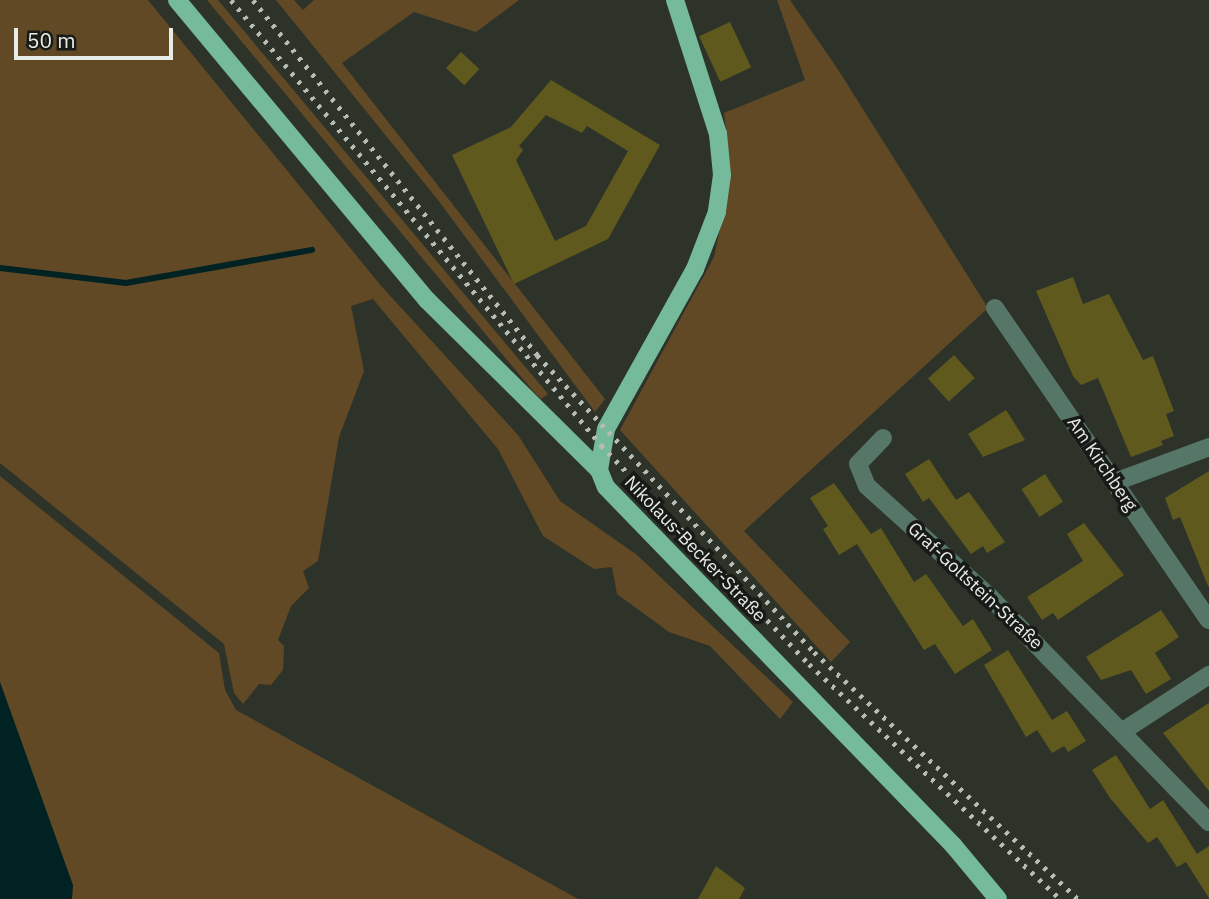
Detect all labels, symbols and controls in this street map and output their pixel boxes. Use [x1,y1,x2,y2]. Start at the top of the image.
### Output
scale bar [18,14,177,58]
text: 50 m [27,26,76,54]
street label: Am Kirchberg [1063,413,1141,515]
street label: Nikolaus-Becker-Straße [620,472,770,626]
street label: Graf-Goltstein-Straße [903,518,1047,654]

